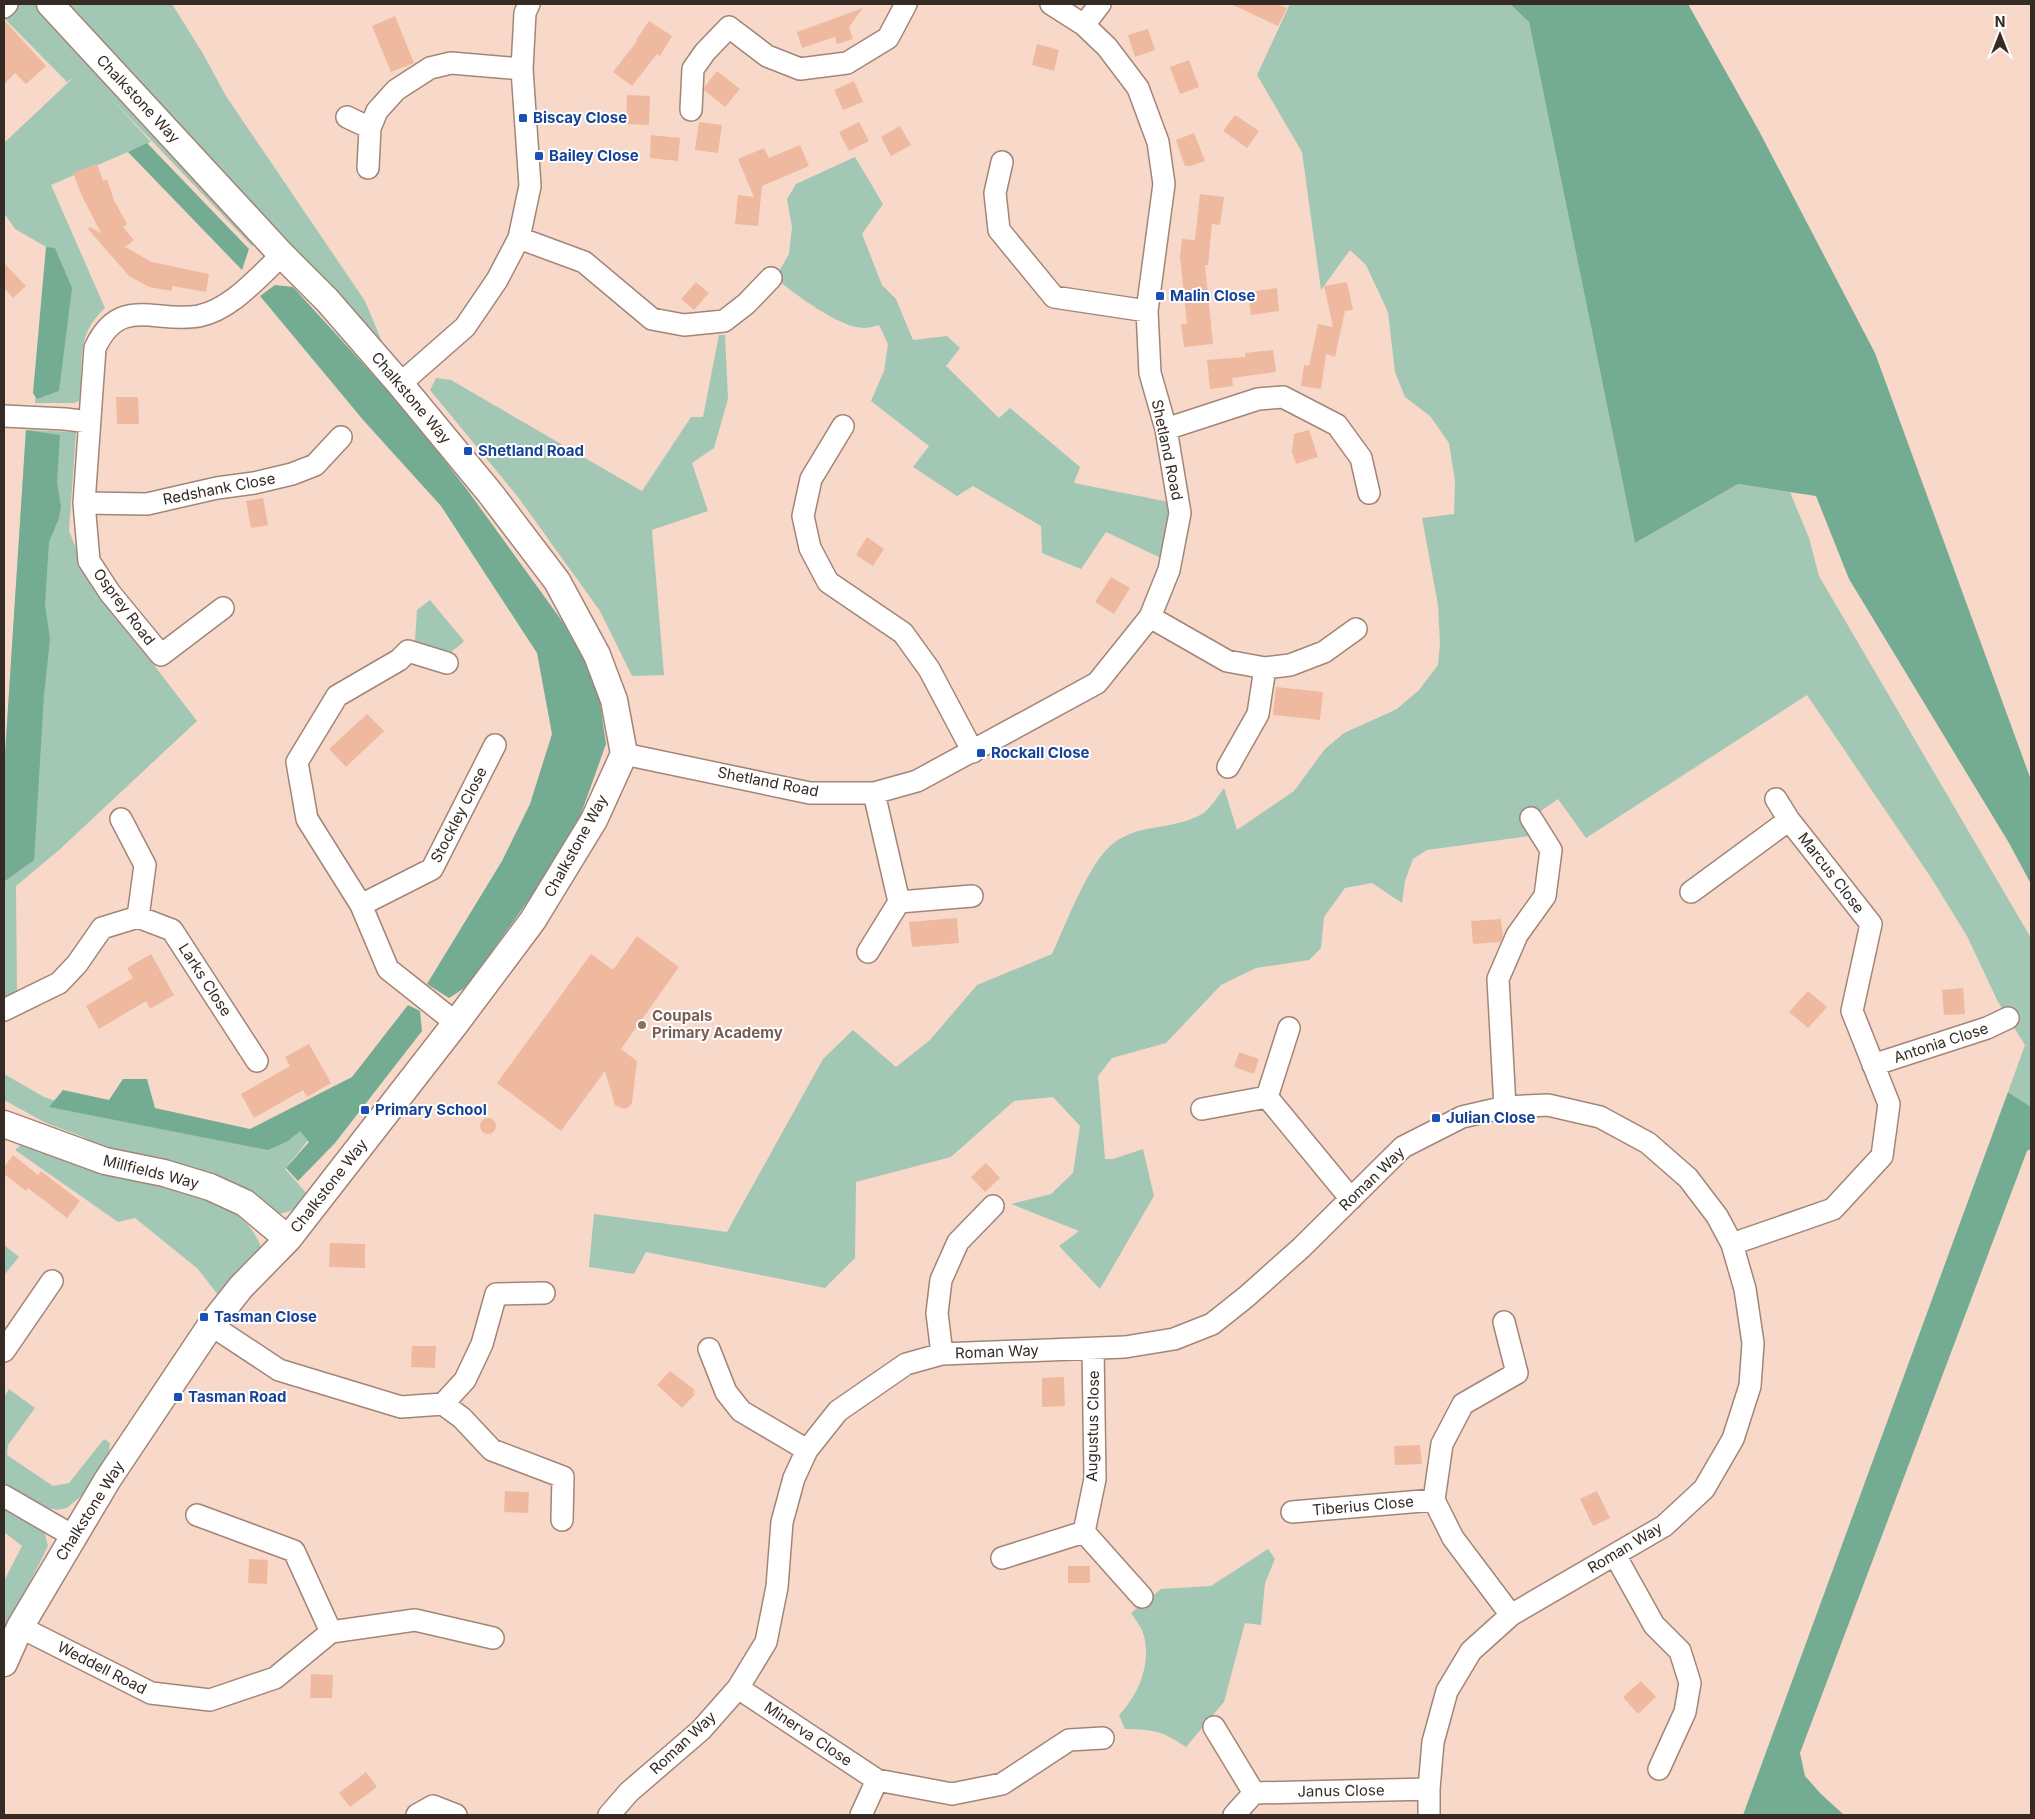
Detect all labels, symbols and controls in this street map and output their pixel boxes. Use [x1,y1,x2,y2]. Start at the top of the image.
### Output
north arrow [1975,10,2025,60]
text: N [1995,13,2005,30]
street label: Chalkstone Way [92,50,185,147]
place label: Biscay Close [533,108,627,127]
marker: Biscay Close [517,112,529,124]
place label: Bailey Close [549,146,639,165]
marker: Bailey Close [533,150,545,162]
place label: Malin Close [1170,286,1255,305]
marker: Malin Close [1154,290,1166,302]
street label: Chalkstone Way [367,348,456,448]
street label: Shetland Road [1148,398,1187,502]
place label: Shetland Road [478,441,584,460]
marker: Shetland Road [462,445,474,457]
street label: Redshank Close [161,468,277,509]
street label: Osprey Road [89,565,159,649]
place label: Rockall Close [991,743,1090,762]
marker: Rockall Close [975,747,987,759]
street label: Shetland Road [716,762,820,801]
street label: Stockley Close [426,764,491,866]
street label: Chalkstone Way [540,791,612,900]
street label: Marcus Close [1794,829,1869,917]
street label: Larks Close [175,940,236,1020]
place label: Coupals Primary Academy [652,1006,783,1042]
street label: Antonia Close [1891,1018,1991,1067]
marker: Coupals Primary Academy [636,1019,648,1031]
place label: Primary School [375,1100,487,1119]
marker: Primary School [359,1104,371,1116]
place label: Julian Close [1446,1108,1536,1127]
marker: Julian Close [1430,1112,1442,1124]
street label: Chalkstone Way [286,1134,372,1237]
street label: Roman Way [1335,1142,1409,1215]
street label: Millfields Way [101,1150,202,1193]
place label: Tasman Close [214,1307,317,1326]
marker: Tasman Close [198,1311,210,1323]
street label: Roman Way [955,1341,1040,1362]
street label: Augustus Close [1082,1370,1103,1482]
place label: Tasman Road [188,1387,287,1406]
marker: Tasman Road [172,1391,184,1403]
street label: Chalkstone Way [51,1457,128,1564]
street label: Tiberius Close [1311,1492,1415,1519]
street label: Roman Way [1584,1518,1666,1577]
street label: Weddell Road [54,1637,150,1698]
street label: Minerva Close [761,1697,856,1770]
street label: Roman Way [646,1707,720,1778]
street label: Janus Close [1297,1780,1385,1801]

